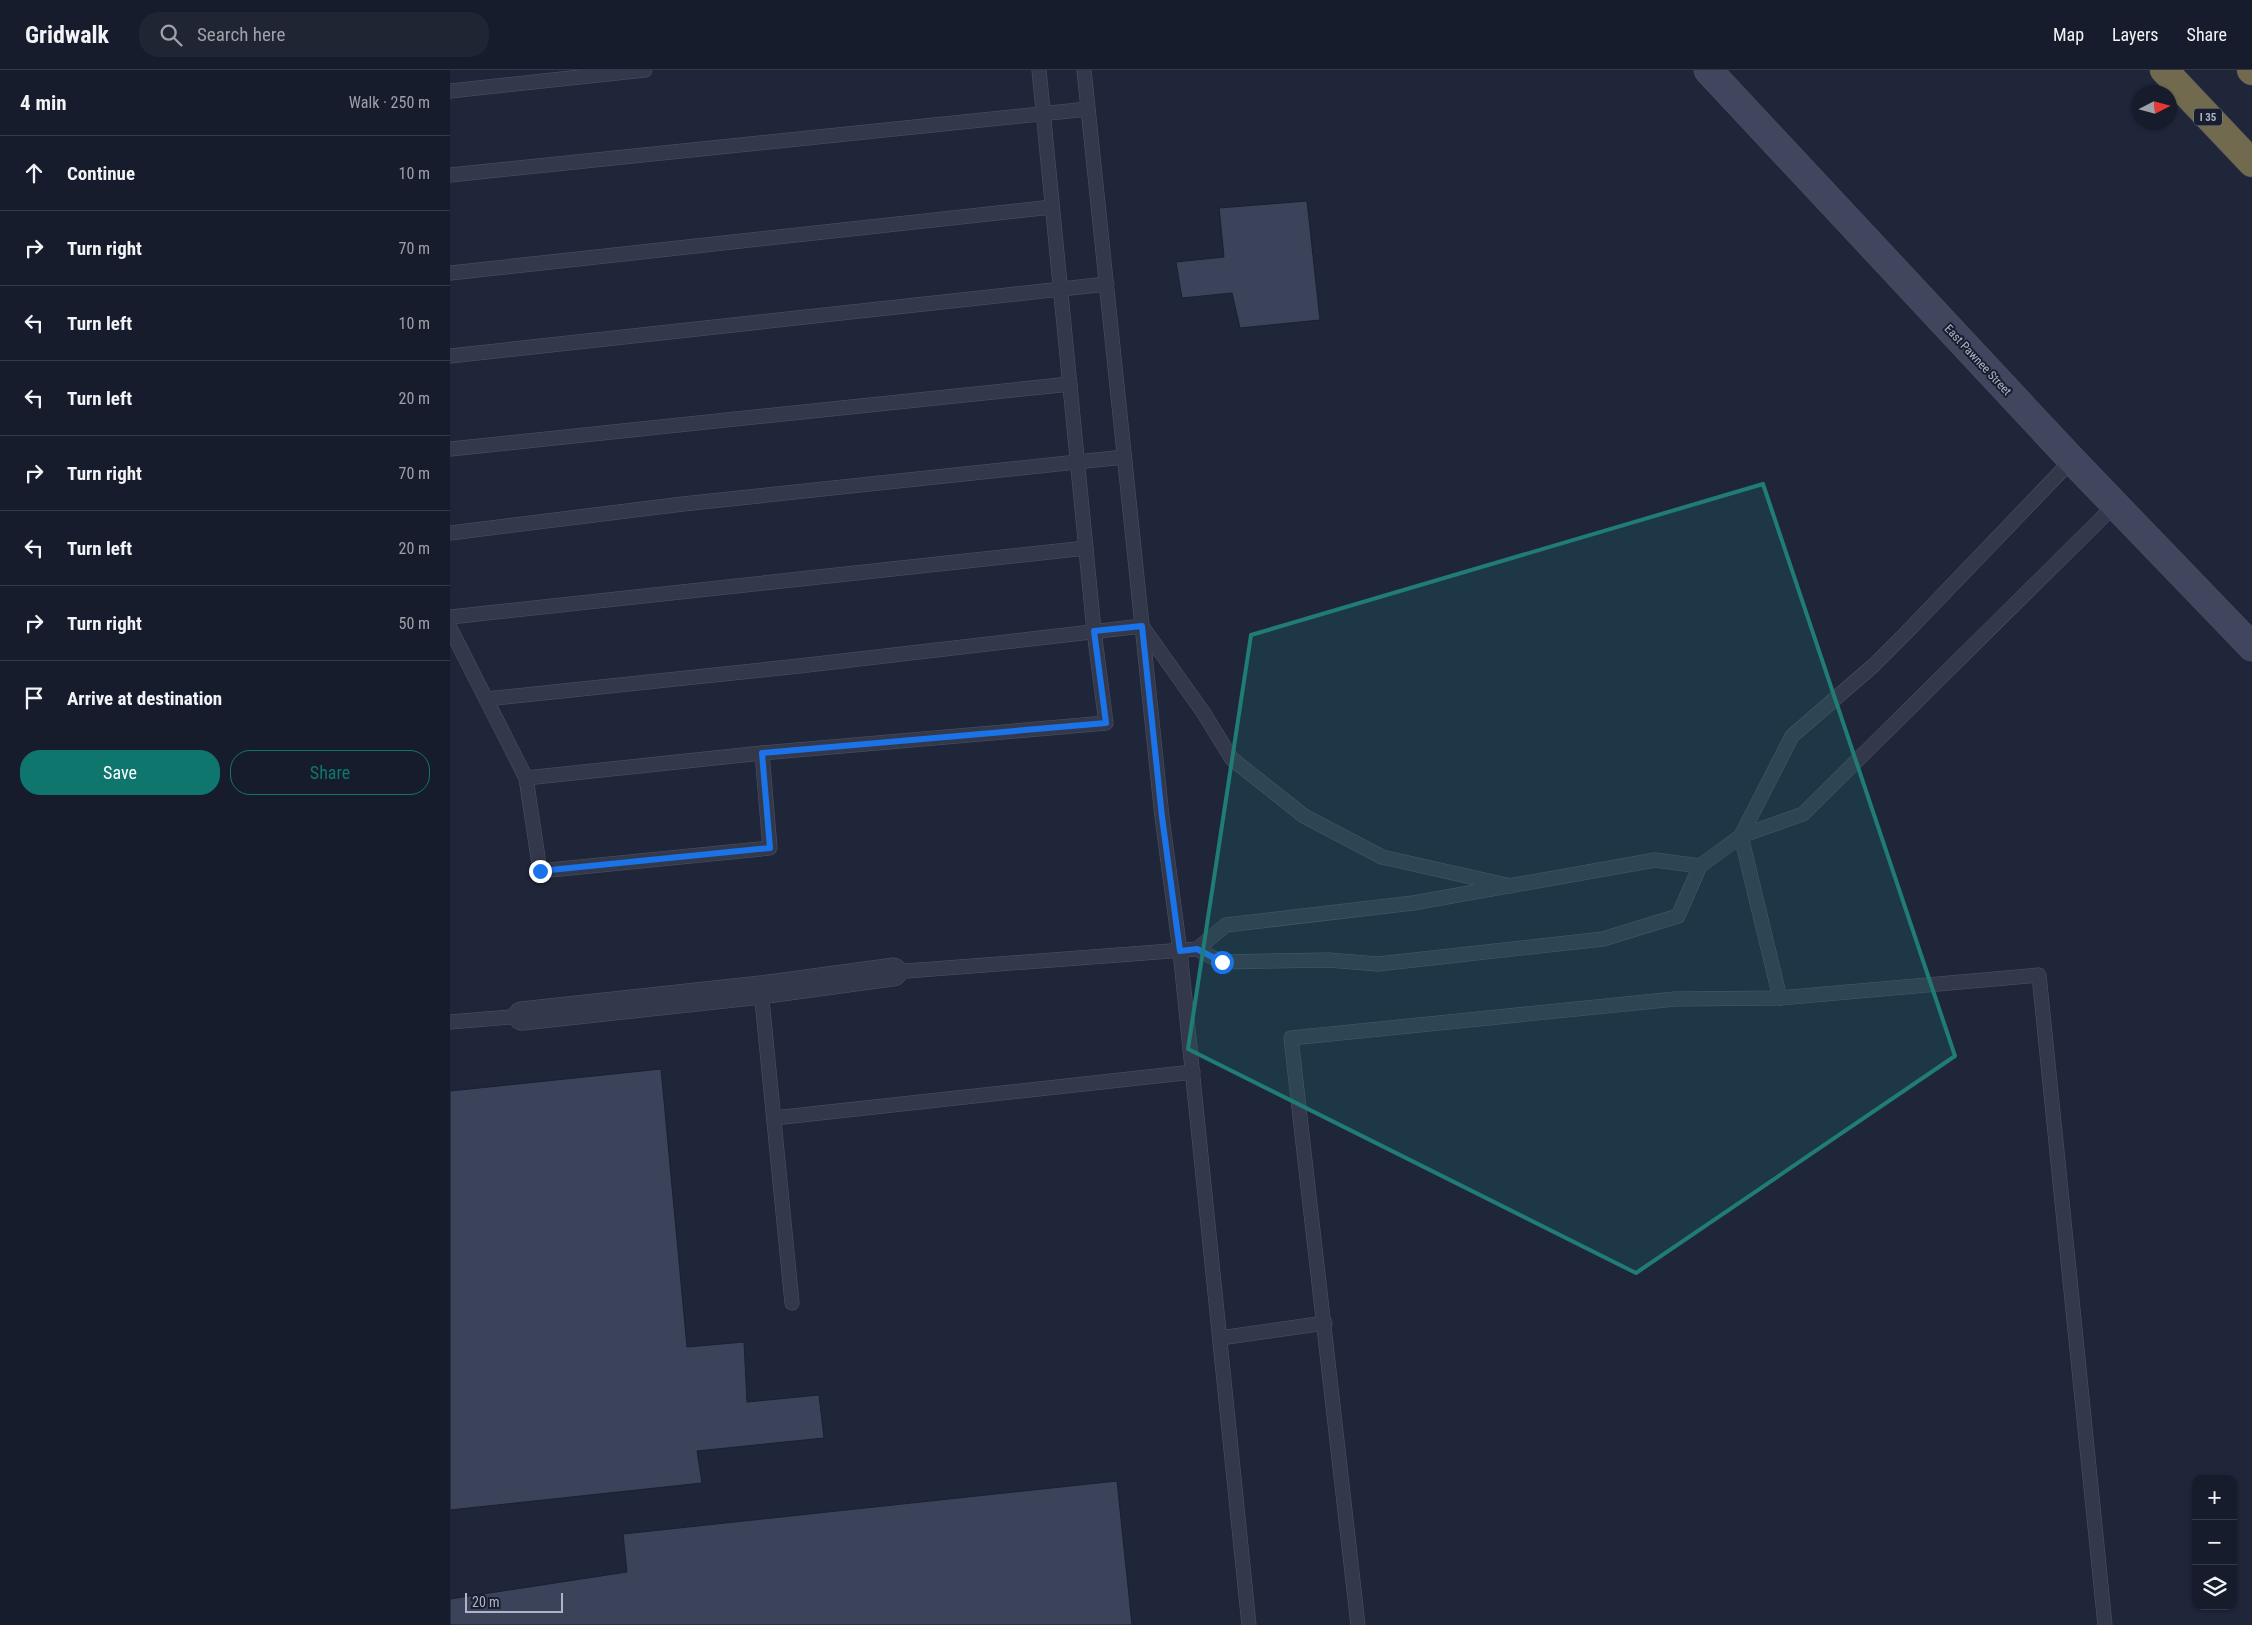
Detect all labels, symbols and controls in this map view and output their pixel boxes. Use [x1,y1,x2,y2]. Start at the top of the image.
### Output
search box [139,12,489,57]
text: Gridwalk [25,21,109,49]
icon: search [157,21,185,49]
text: Search here [197,23,285,46]
text: Map [2053,24,2084,45]
text: Layers [2112,24,2159,45]
text: Share [2187,24,2227,45]
north arrow [2132,85,2177,130]
text: 4 min [20,91,67,115]
text: Walk · 250 m [349,93,430,112]
road number: I 35 [2194,108,2222,126]
icon: ahead [20,159,48,187]
text: Continue [67,162,135,185]
text: 10 m [398,164,430,183]
icon: right [20,234,48,262]
text: Turn right [67,237,142,260]
text: 70 m [398,239,430,258]
icon: left [20,309,48,337]
text: Turn left [67,312,132,335]
text: 10 m [398,314,430,333]
street label: East Pawnee Street [1942,322,2015,399]
icon: left [20,384,48,412]
text: Turn left [67,387,132,410]
text: 20 m [398,389,430,408]
icon: right [20,459,48,487]
text: Turn right [67,462,142,485]
text: 70 m [398,464,430,483]
icon: left [20,534,48,562]
text: Turn left [67,537,132,560]
text: 20 m [398,539,430,558]
icon: right [20,609,48,637]
text: Turn right [67,612,142,635]
text: 50 m [398,614,430,633]
icon: arrive [20,684,48,712]
text: Arrive at destination [67,687,222,710]
button: Save [20,750,220,795]
button: Share [230,750,430,795]
route end [529,860,552,883]
route start [1211,951,1234,974]
map controls [2192,1475,2237,1610]
button: + [2192,1475,2237,1520]
button: − [2192,1520,2237,1565]
button: layers [2192,1565,2237,1610]
scale bar [465,1590,562,1613]
text: 20 m [472,1594,500,1610]

